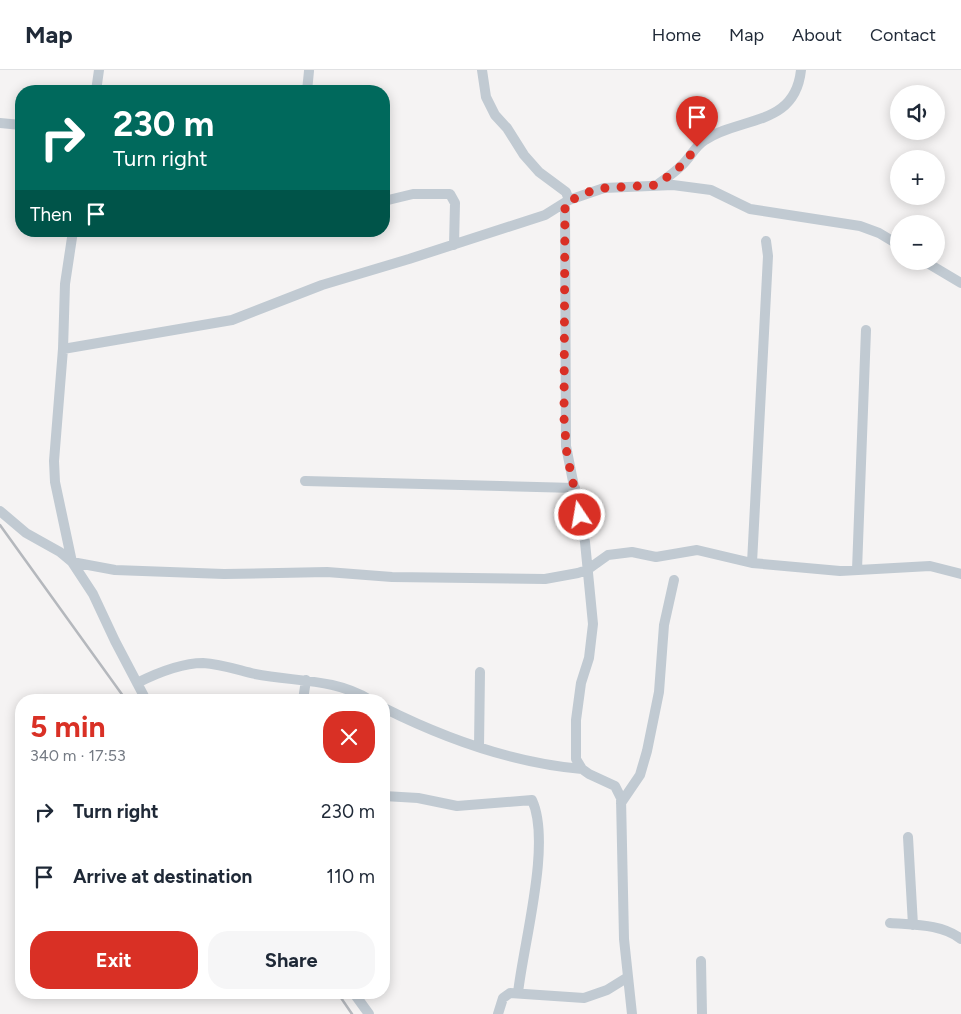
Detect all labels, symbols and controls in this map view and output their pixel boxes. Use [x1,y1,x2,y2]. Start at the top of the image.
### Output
text: Map [25,20,73,49]
text: Home [652,24,701,46]
text: Map [729,24,764,46]
text: About [792,24,842,46]
text: Contact [870,24,936,46]
map controls [890,85,945,270]
button: sound [890,85,945,140]
pin [676,96,718,147]
text: 230 m [113,103,214,145]
icon: arrive [683,103,711,131]
icon: right [30,105,95,170]
text: Turn right [113,145,208,172]
button: + [890,150,945,205]
icon: arrive [82,200,110,228]
text: Then [30,203,72,226]
button: − [890,215,945,270]
position arrow [553,488,605,540]
text: 5 min [30,708,106,745]
button: close [323,711,375,763]
text: 340 m · 17:53 [30,746,126,765]
icon: right [30,798,58,826]
text: Turn right [73,800,159,823]
text: 230 m [321,800,375,823]
icon: arrive [30,863,58,891]
text: Arrive at destination [73,865,252,888]
text: 110 m [326,865,375,888]
button: Exit [30,931,198,989]
button: Share [208,931,375,989]

